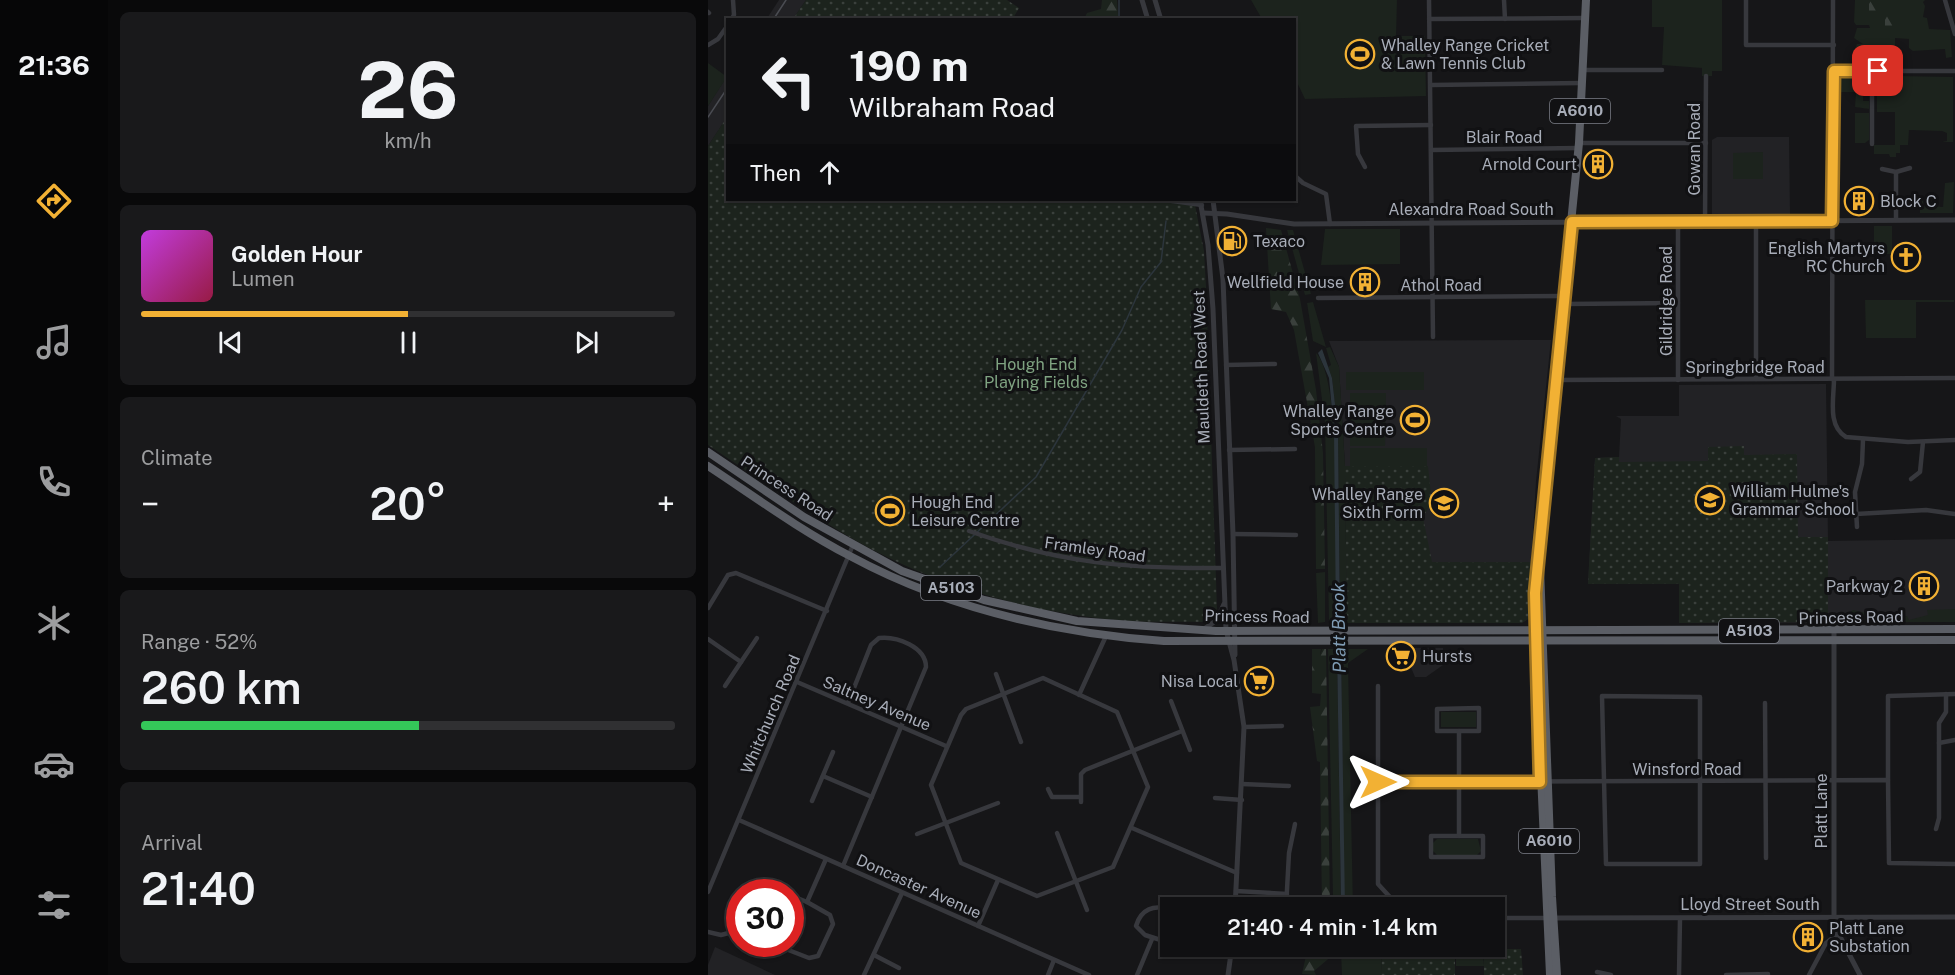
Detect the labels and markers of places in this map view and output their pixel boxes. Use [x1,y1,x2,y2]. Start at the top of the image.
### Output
place label: Whalley Range Cricket & Lawn Tennis Club [1381,36,1549,73]
sports icon: Whalley Range Cricket & Lawn Tennis Club [1344,38,1376,70]
pin [1852,45,1903,96]
building icon: Arnold Court [1582,148,1614,180]
place label: Arnold Court [1482,155,1577,174]
building icon: Block C [1843,185,1875,217]
place label: Block C [1880,192,1937,211]
fuel station icon: Texaco [1216,225,1248,257]
place label: Texaco [1253,232,1305,251]
place label: English Martyrs RC Church [1768,239,1885,276]
church icon: English Martyrs RC Church [1890,241,1922,273]
building icon: Wellfield House [1349,266,1381,298]
place label: Wellfield House [1227,273,1344,292]
place label: Whalley Range Sports Centre [1283,402,1394,439]
sports icon: Whalley Range Sports Centre [1399,404,1431,436]
place label: William Hulme's Grammar School [1731,482,1856,519]
school or university icon: William Hulme's Grammar School [1694,484,1726,516]
place label: Whalley Range Sixth Form [1312,485,1423,522]
school or university icon: Whalley Range Sixth Form [1428,487,1460,519]
place label: Hough End Leisure Centre [911,493,1020,530]
sports icon: Hough End Leisure Centre [874,495,906,527]
building icon: Parkway 2 [1908,570,1940,602]
place label: Parkway 2 [1826,577,1903,596]
supermarket icon: Hursts [1385,640,1417,672]
place label: Hursts [1422,647,1472,666]
supermarket icon: Nisa Local [1243,665,1275,697]
place label: Nisa Local [1161,672,1238,691]
place label: Platt Lane Substation [1829,919,1910,956]
building icon: Platt Lane Substation [1792,921,1824,953]

